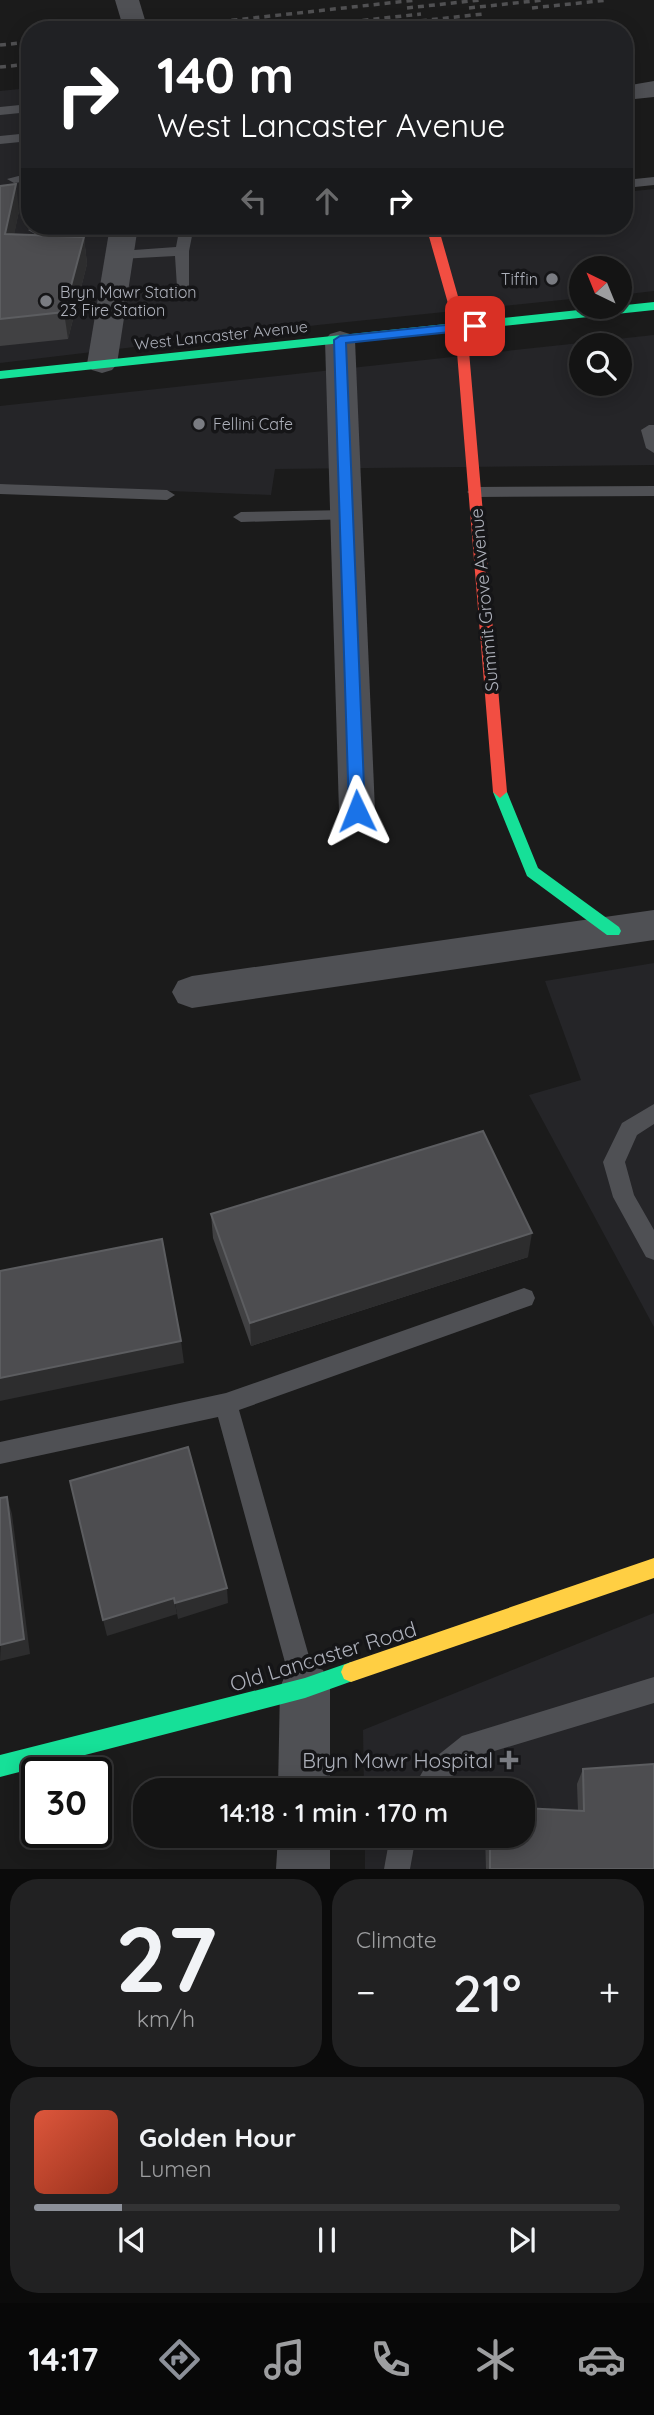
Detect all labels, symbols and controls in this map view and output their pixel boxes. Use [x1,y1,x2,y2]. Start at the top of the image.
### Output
text: 140 m [157,44,294,105]
icon: right [42,49,133,140]
text: West Lancaster Avenue [157,105,505,145]
icon: left [235,182,273,220]
icon: ahead [308,182,346,220]
icon: right [381,182,419,220]
north arrow [569,256,632,318]
map controls [569,256,632,396]
place label: Tiffin [501,269,538,289]
marker: Tiffin [544,271,560,287]
place label: Bryn Mawr Station 23 Fire Station [60,282,197,320]
marker: Bryn Mawr Station 23 Fire Station [38,293,54,309]
pin [445,296,505,356]
icon: arrive [456,307,494,345]
street label: West Lancaster Avenue [133,316,309,354]
button: search [569,333,632,396]
place label: Fellini Cafe [213,414,293,434]
marker: Fellini Cafe [191,416,207,432]
street label: Summit Grove Avenue [465,507,503,693]
position arrow [320,774,394,848]
street label: Old Lancaster Road [227,1615,419,1697]
place label: Bryn Mawr Hospital [302,1747,493,1773]
marker: Bryn Mawr Hospital [499,1750,519,1770]
speed limit sign: 30 [21,1757,112,1848]
text: 14:18 · 1 min · 170 m [220,1796,448,1829]
text: 27 [115,1901,217,2015]
text: Climate [356,1925,437,1954]
text: 21° [453,1960,521,2025]
text: − [356,1968,376,2016]
text: + [599,1968,620,2016]
text: km/h [137,2004,195,2033]
text: Golden Hour [139,2121,296,2154]
text: Lumen [139,2154,212,2183]
icon: previous [113,2221,151,2259]
icon: pause [308,2221,346,2259]
icon: next [503,2221,541,2259]
icon: directions [155,2335,204,2384]
icon: music [260,2335,309,2384]
icon: phone [366,2335,415,2384]
icon: climate [471,2335,520,2384]
icon: car [577,2335,626,2384]
text: 14:17 [28,2339,98,2379]

